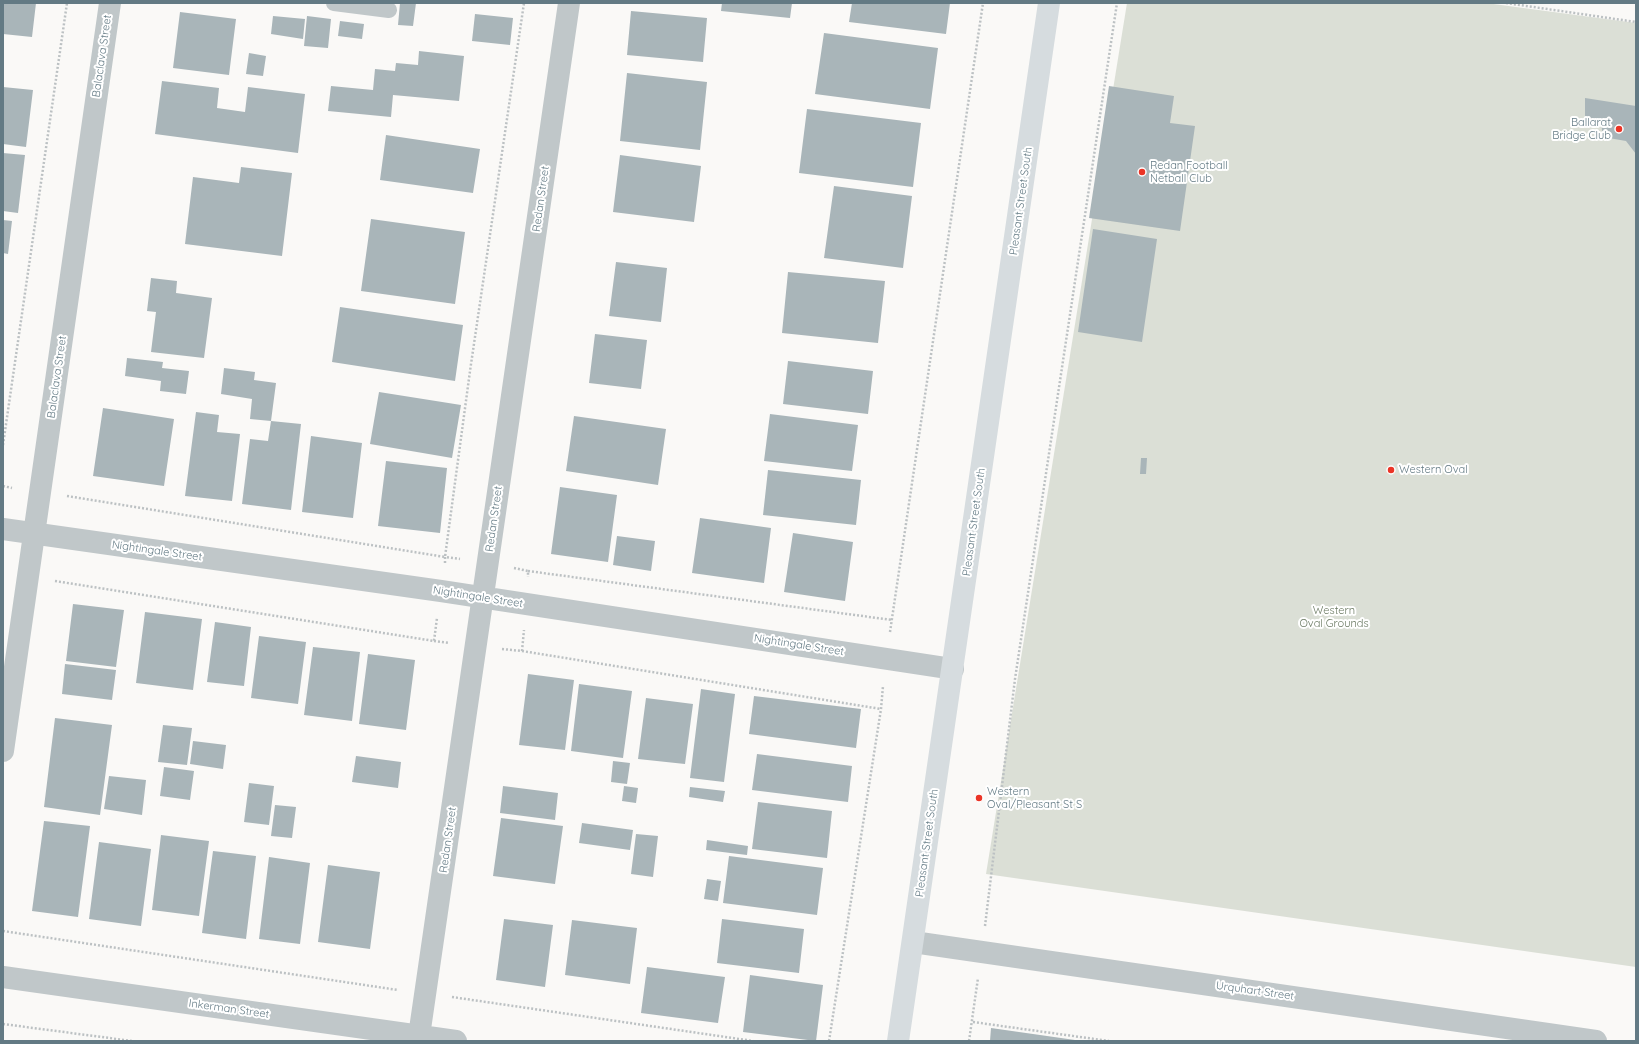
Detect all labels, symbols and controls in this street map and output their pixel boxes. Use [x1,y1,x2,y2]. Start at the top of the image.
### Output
street label: Balaclava Street [90,14,114,98]
place label: Ballarat Bridge Club [1552,116,1611,142]
marker: Ballarat Bridge Club [1614,124,1624,134]
street label: Pleasant Street South [1007,146,1035,256]
place label: Redan Football Netball Club [1150,159,1228,185]
street label: Redan Street [530,165,552,233]
marker: Redan Football Netball Club [1137,167,1147,177]
street label: Balaclava Street [45,335,69,419]
place label: Western Oval [1399,463,1468,477]
marker: Western Oval [1386,465,1396,475]
street label: Pleasant Street South [960,467,988,577]
street label: Redan Street [483,485,505,553]
street label: Nightingale Street [111,538,203,564]
street label: Nightingale Street [432,583,524,611]
park label: Western Oval Grounds [1299,604,1369,630]
street label: Nightingale Street [753,631,845,659]
place label: Western Oval/Pleasant St S [987,785,1082,811]
street label: Pleasant Street South [913,788,941,898]
marker: Western Oval/Pleasant St S [974,793,984,803]
street label: Redan Street [437,806,459,874]
street label: Urquhart Street [1215,979,1295,1003]
street label: Inkerman Street [188,997,270,1021]

